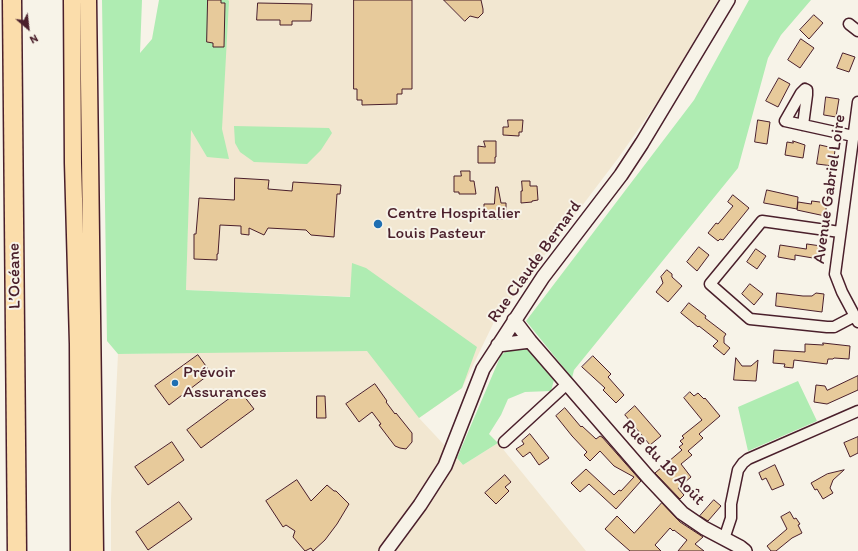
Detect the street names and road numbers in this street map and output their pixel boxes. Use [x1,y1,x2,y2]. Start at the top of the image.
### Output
street label: Avenue Gabriel Loire [809,113,851,265]
street label: Rue Claude Bernard [484,197,586,327]
street label: L’Océane [4,243,26,309]
street label: Rue du 18 Août [617,416,709,510]

